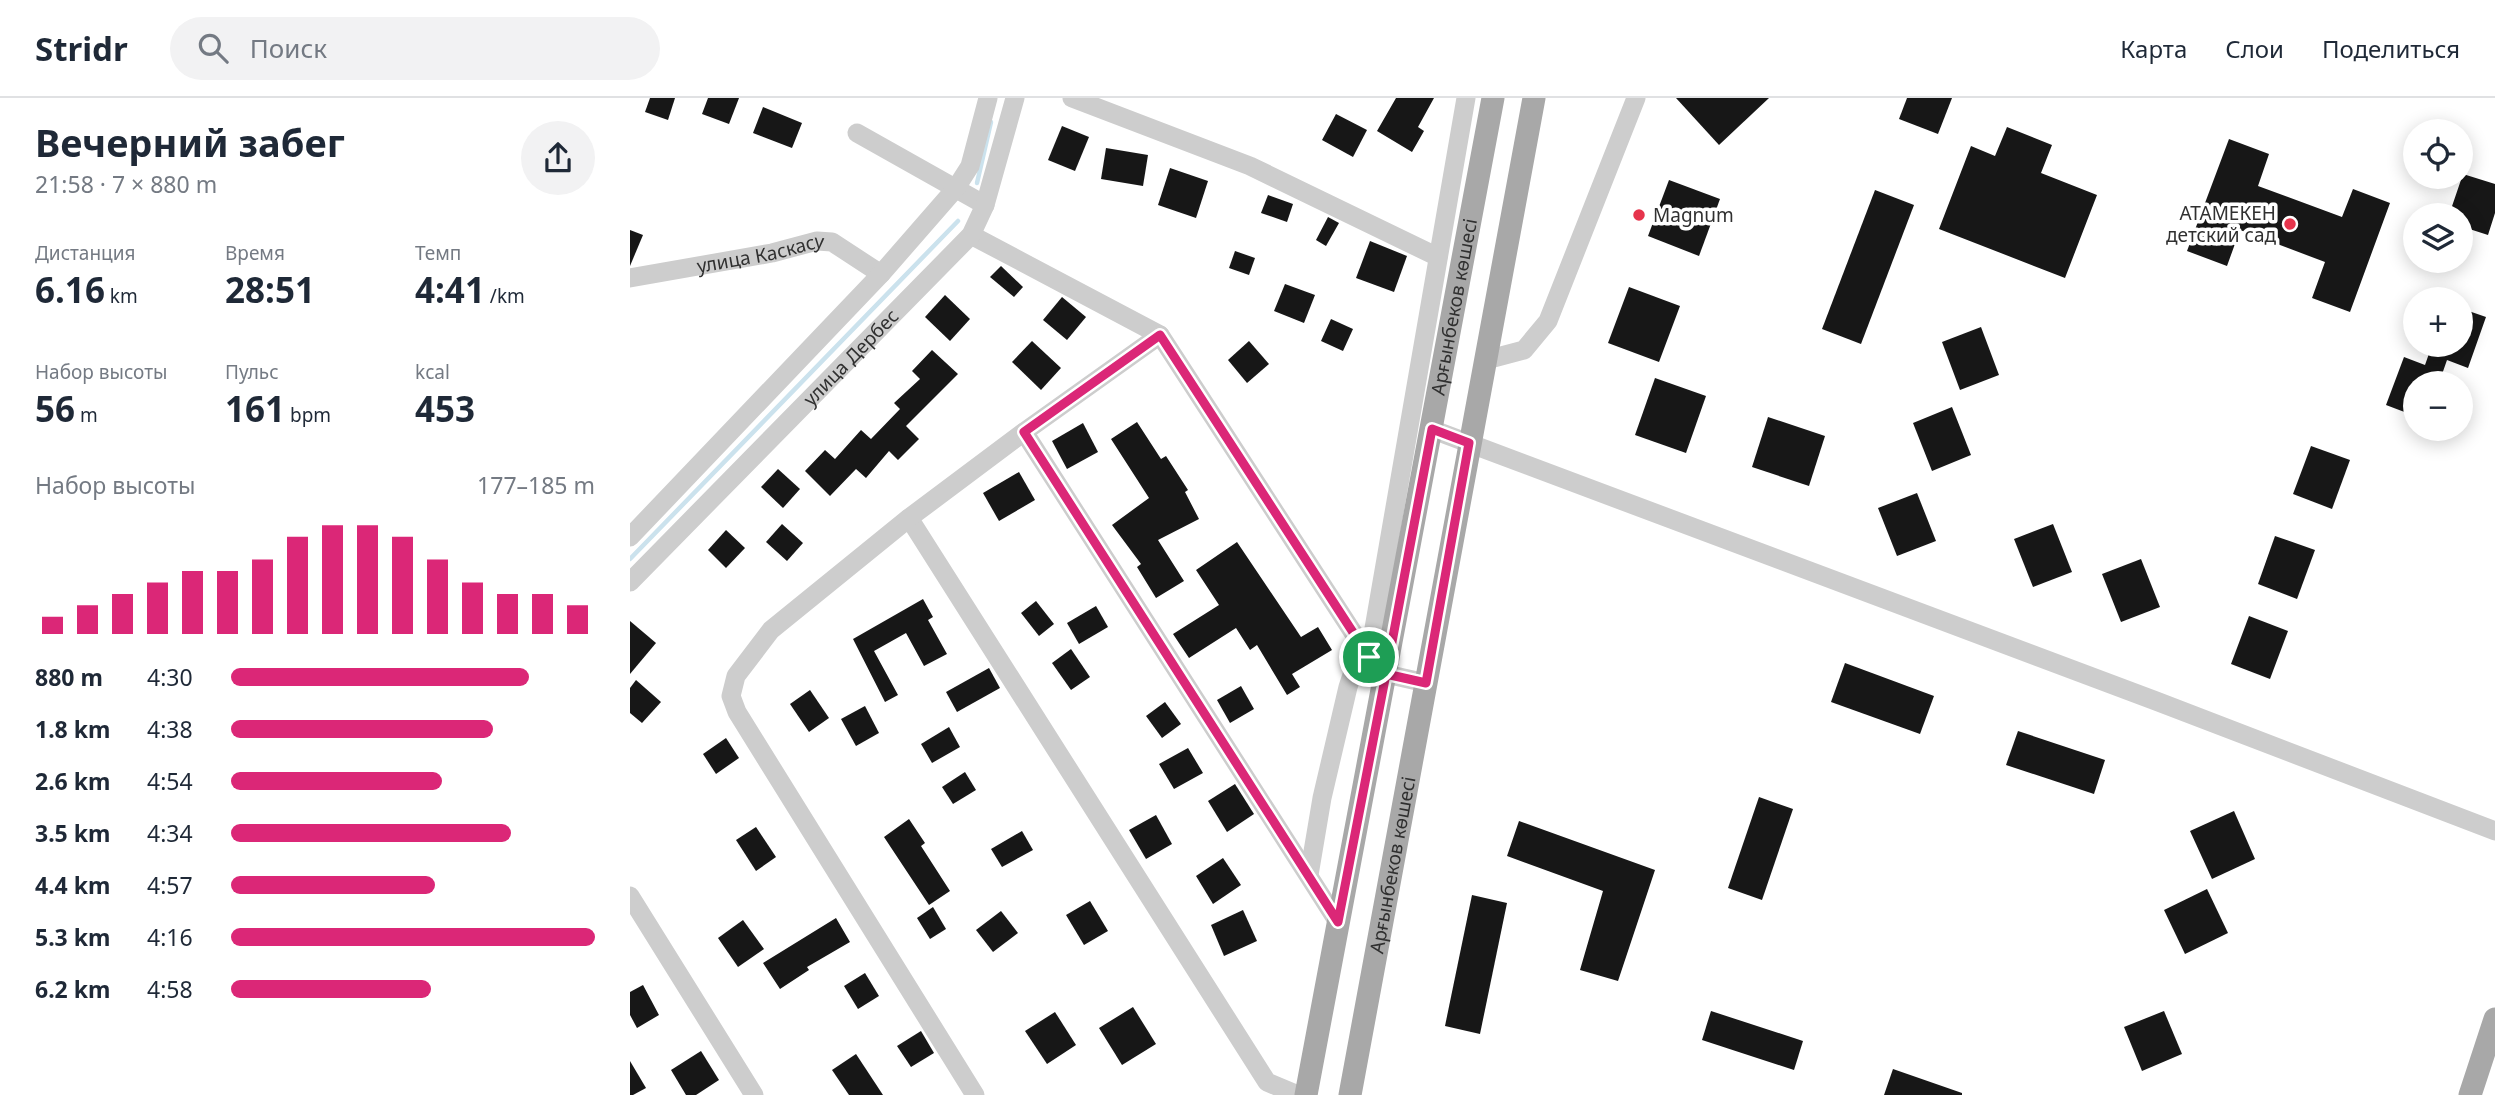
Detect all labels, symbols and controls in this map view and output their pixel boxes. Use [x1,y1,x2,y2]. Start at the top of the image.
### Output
search box [170,17,660,80]
text: Stridr [35,26,128,71]
icon: search [194,29,232,67]
text: Поиск [250,30,327,66]
text: Карта [2120,32,2187,65]
text: Слои [2225,32,2284,65]
text: Поделиться [2322,32,2460,65]
text: Вечерний забег [35,116,345,168]
map controls [2403,119,2473,441]
button: locate [2403,119,2473,189]
button: share [521,121,595,195]
text: 21:58 · 7 × 880 m [35,168,217,200]
place label: АТАМЕКЕН детский сад [2166,200,2276,248]
place label: Magnum [1653,202,1734,228]
button: layers [2403,203,2473,273]
marker: Magnum [1631,207,1647,223]
street label: Арғынбеков көшесі [1425,216,1483,397]
marker: АТАМЕКЕН детский сад [2282,216,2298,232]
street label: улица Каскасу [695,228,825,279]
text: Дистанция [35,240,135,266]
text: Время [225,240,285,266]
text: Темп [415,240,461,266]
text: 6.16 [35,266,105,313]
text: 28:51 [225,266,315,313]
text: 4:41 [415,266,485,313]
text: km [105,283,138,309]
text: /km [485,283,525,309]
button: + [2403,287,2473,357]
street label: улица Дербес [797,303,904,411]
text: Набор высоты [35,359,167,385]
text: Пульс [225,359,279,385]
text: kcal [415,359,450,385]
button: − [2403,371,2473,441]
text: 56 [35,385,75,432]
text: 161 [225,385,285,432]
text: 453 [415,385,475,432]
text: m [75,402,98,428]
text: bpm [285,402,331,428]
text: Набор высоты [35,469,195,501]
text: 177–185 m [477,469,595,501]
pin [1339,627,1399,687]
icon: arrive [1350,638,1388,676]
text: 880 m [35,661,103,693]
text: 4:30 [147,661,193,693]
text: 1.8 km [35,713,110,745]
text: 4:38 [147,713,193,745]
text: 2.6 km [35,765,110,797]
text: 4:54 [147,765,193,797]
street label: Арғынбеков көшесі [1363,774,1422,956]
text: 3.5 km [35,817,110,849]
text: 4:34 [147,817,193,849]
text: 4.4 km [35,869,110,901]
text: 4:57 [147,869,193,901]
text: 5.3 km [35,921,110,953]
text: 4:16 [147,921,193,953]
text: 6.2 km [35,973,110,1005]
text: 4:58 [147,973,193,1005]

